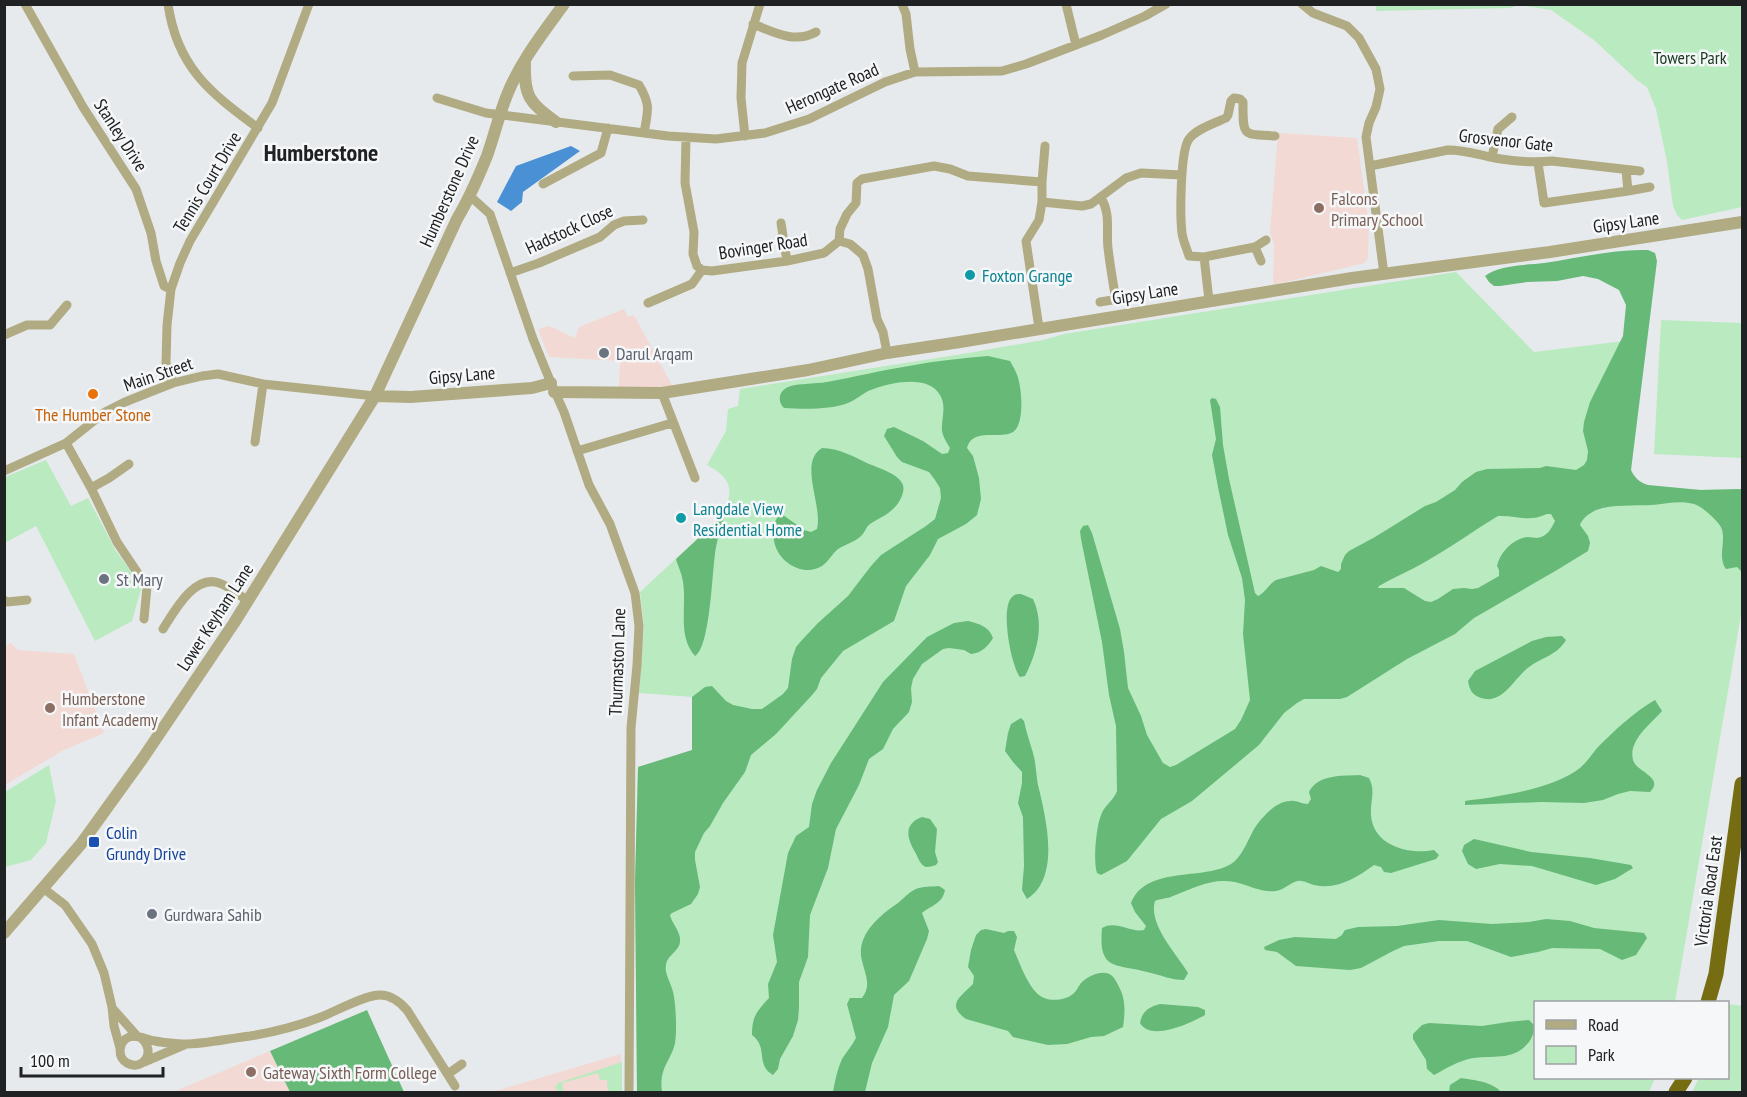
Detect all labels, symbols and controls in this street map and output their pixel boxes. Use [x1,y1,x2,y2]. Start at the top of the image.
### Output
park label: Towers Park [1653,46,1727,69]
street label: Herongate Road [782,57,882,119]
street label: Stanley Drive [89,94,153,176]
street label: Grosvenor Gate [1458,124,1554,156]
street label: Tennis Court Drive [168,127,246,237]
street label: Humberstone Drive [414,132,484,250]
district label: Humberstone [264,137,378,168]
place label: Falcons Primary School [1331,187,1424,231]
street label: Hadstock Close [522,199,616,259]
marker: Falcons Primary School [1312,201,1326,215]
street label: Gipsy Lane [1591,206,1661,238]
street label: Bovinger Road [717,228,809,264]
place label: Foxton Grange [982,264,1073,287]
marker: Foxton Grange [963,268,977,282]
street label: Gipsy Lane [1110,276,1180,310]
place label: Darul Arqam [616,342,693,365]
marker: Darul Arqam [597,346,611,360]
street label: Main Street [120,351,196,397]
street label: Gipsy Lane [428,361,496,389]
marker: The Humber Stone [86,387,100,401]
place label: The Humber Stone [35,403,151,426]
place label: Langdale View Residential Home [693,497,802,541]
marker: Langdale View Residential Home [674,511,688,525]
street label: Lower Keyham Lane [172,559,258,675]
place label: St Mary [116,568,163,591]
marker: St Mary [97,572,111,586]
street label: Thurmaston Lane [604,608,630,716]
place label: Humberstone Infant Academy [62,687,158,731]
marker: Humberstone Infant Academy [43,701,57,715]
place label: Colin Grundy Drive [106,821,186,865]
street label: Victoria Road East [1689,834,1727,949]
marker: Colin Grundy Drive [87,835,101,849]
place label: Gurdwara Sahib [164,903,262,926]
marker: Gurdwara Sahib [145,907,159,921]
legend [1534,1001,1729,1079]
text: Road [1588,1013,1619,1036]
scale bar [21,1040,164,1078]
text: Park [1588,1043,1615,1066]
text: 100 m [30,1049,70,1072]
place label: Gateway Sixth Form College [263,1061,437,1084]
marker: Gateway Sixth Form College [244,1065,258,1079]

